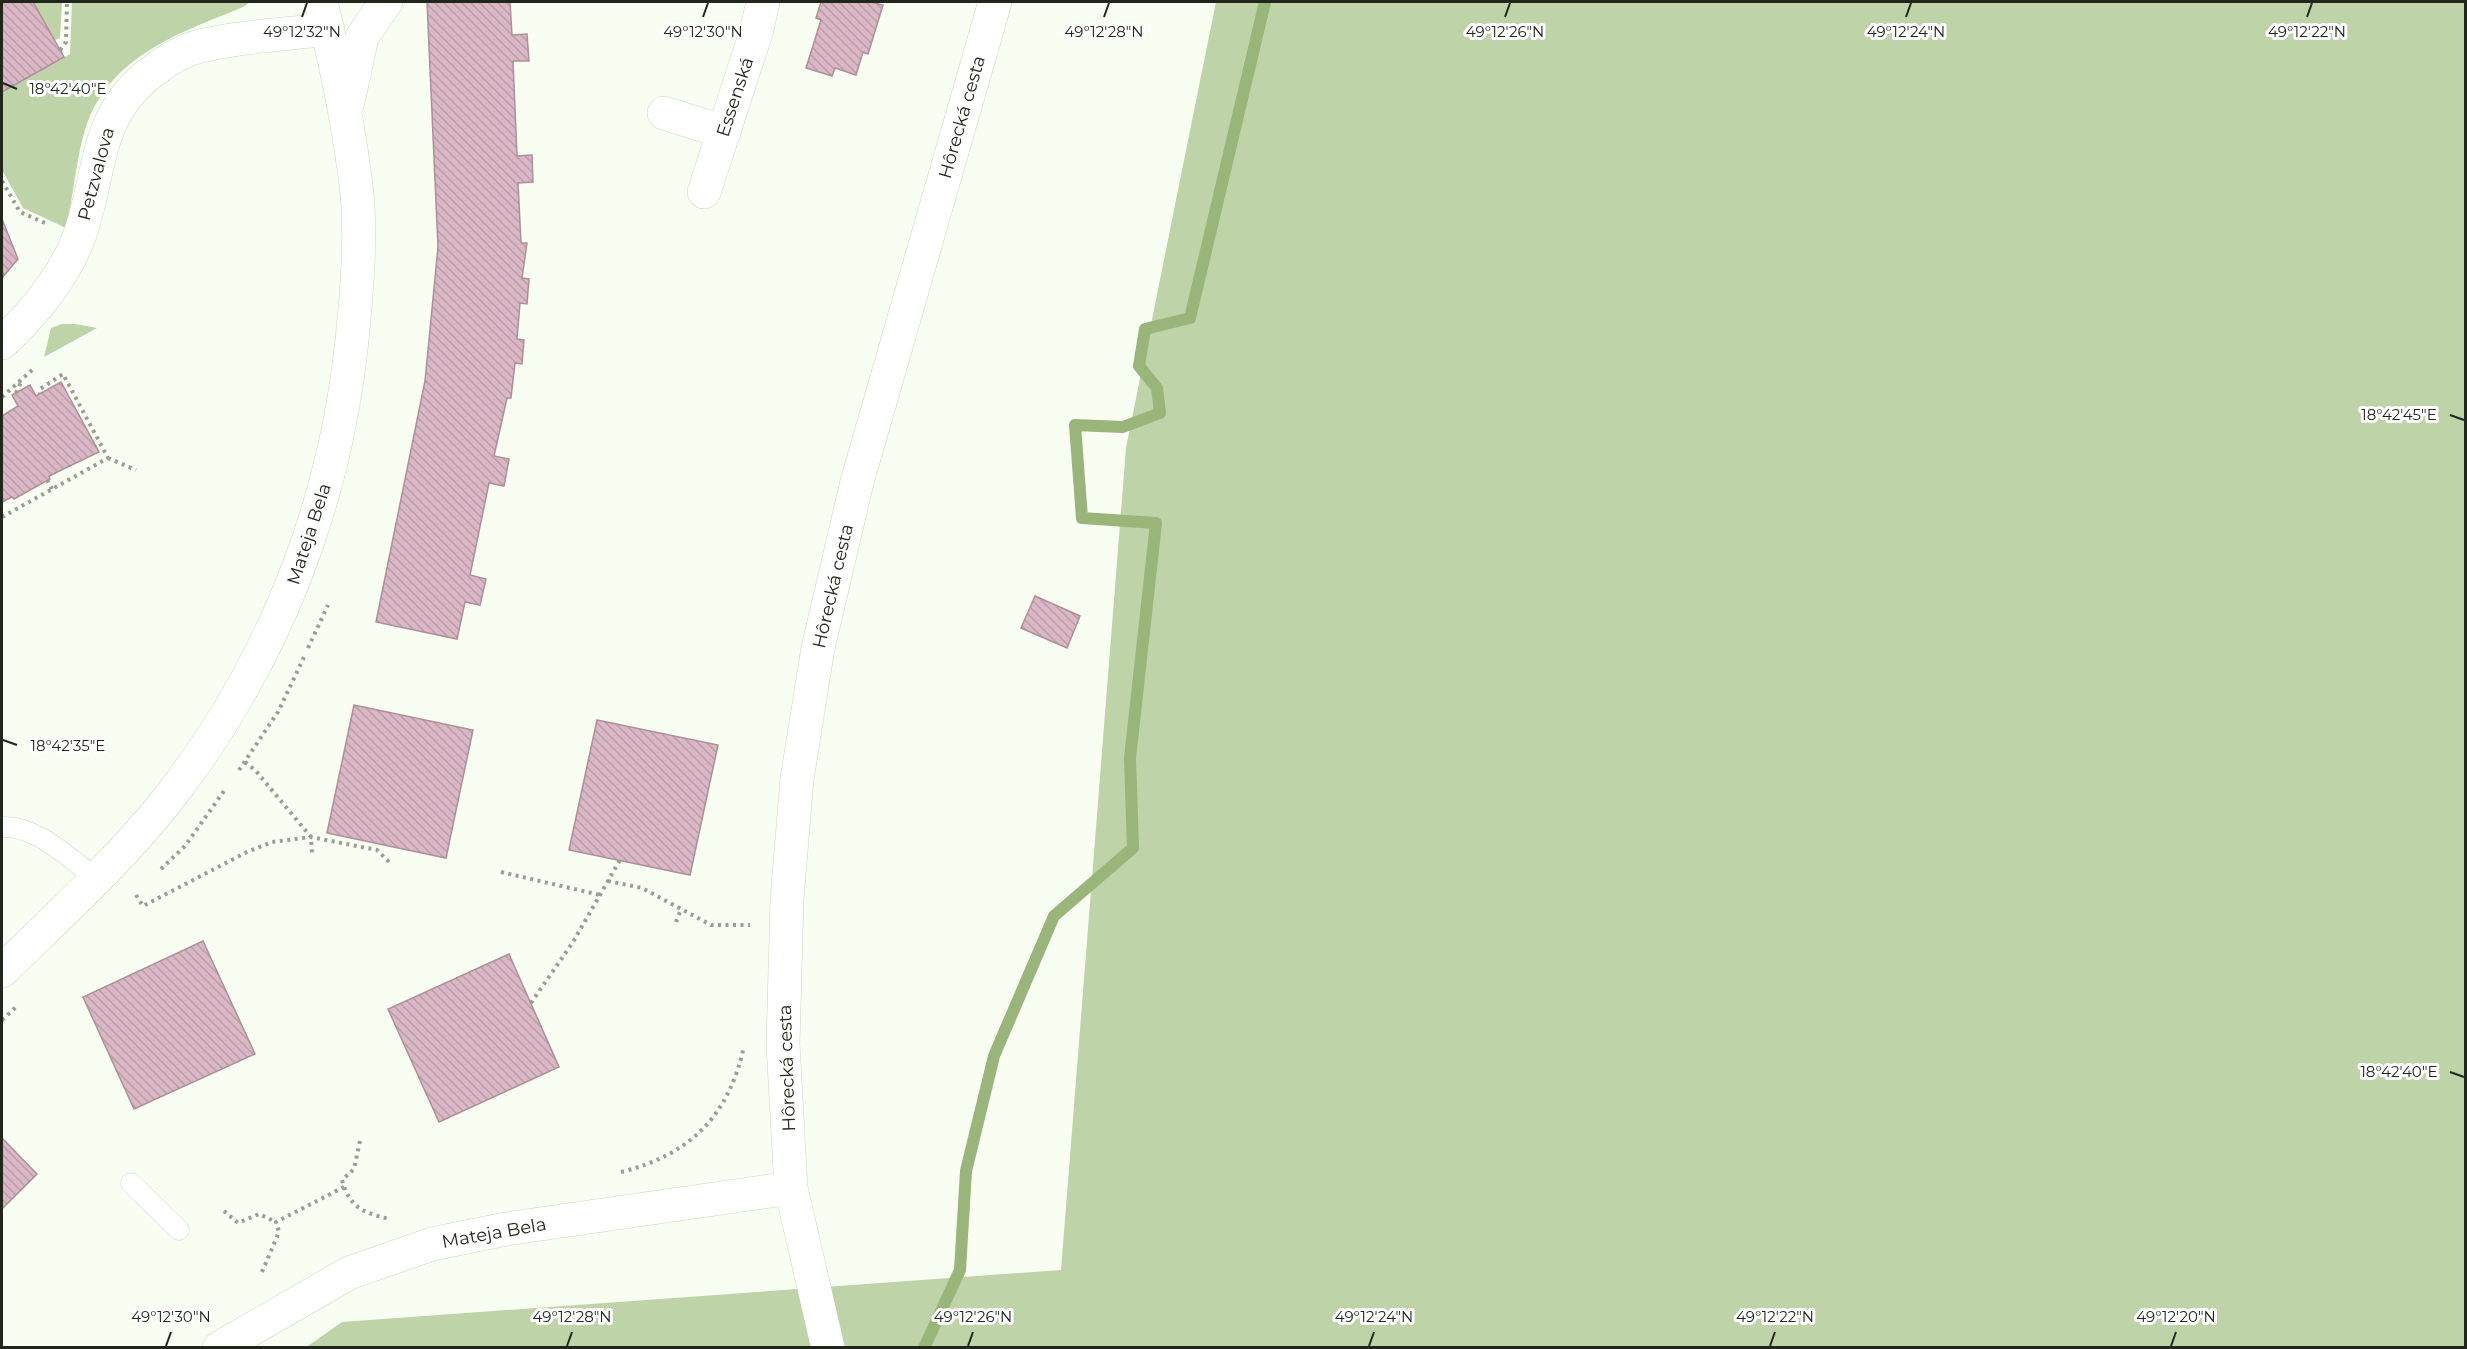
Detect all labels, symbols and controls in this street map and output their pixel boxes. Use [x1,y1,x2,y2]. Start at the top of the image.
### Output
text: 49°12'32"N [263,22,341,41]
text: 49°12'30"N [663,22,743,41]
text: 49°12'28"N [1064,22,1144,41]
text: 49°12'26"N [1466,22,1544,41]
text: 49°12'24"N [1867,22,1945,41]
text: 49°12'22"N [2268,22,2346,41]
street label: Hôrecká cesta [934,53,990,181]
street label: Essenská [712,54,758,140]
text: 18°42'40"E [29,79,107,98]
street label: Petzvalova [73,125,119,223]
text: 18°42'45"E [2361,405,2437,424]
street label: Mateja Bela [282,480,336,588]
street label: Hôrecká cesta [808,522,858,650]
text: 18°42'35"E [31,736,105,755]
street label: Hôrecká cesta [774,1004,800,1132]
text: 18°42'40"E [2360,1062,2438,1081]
street label: Mateja Bela [440,1213,548,1253]
text: 49°12'30"N [131,1307,211,1326]
text: 49°12'28"N [532,1307,612,1326]
text: 49°12'26"N [934,1307,1012,1326]
text: 49°12'24"N [1335,1307,1413,1326]
text: 49°12'22"N [1736,1307,1814,1326]
text: 49°12'20"N [2136,1307,2216,1326]

